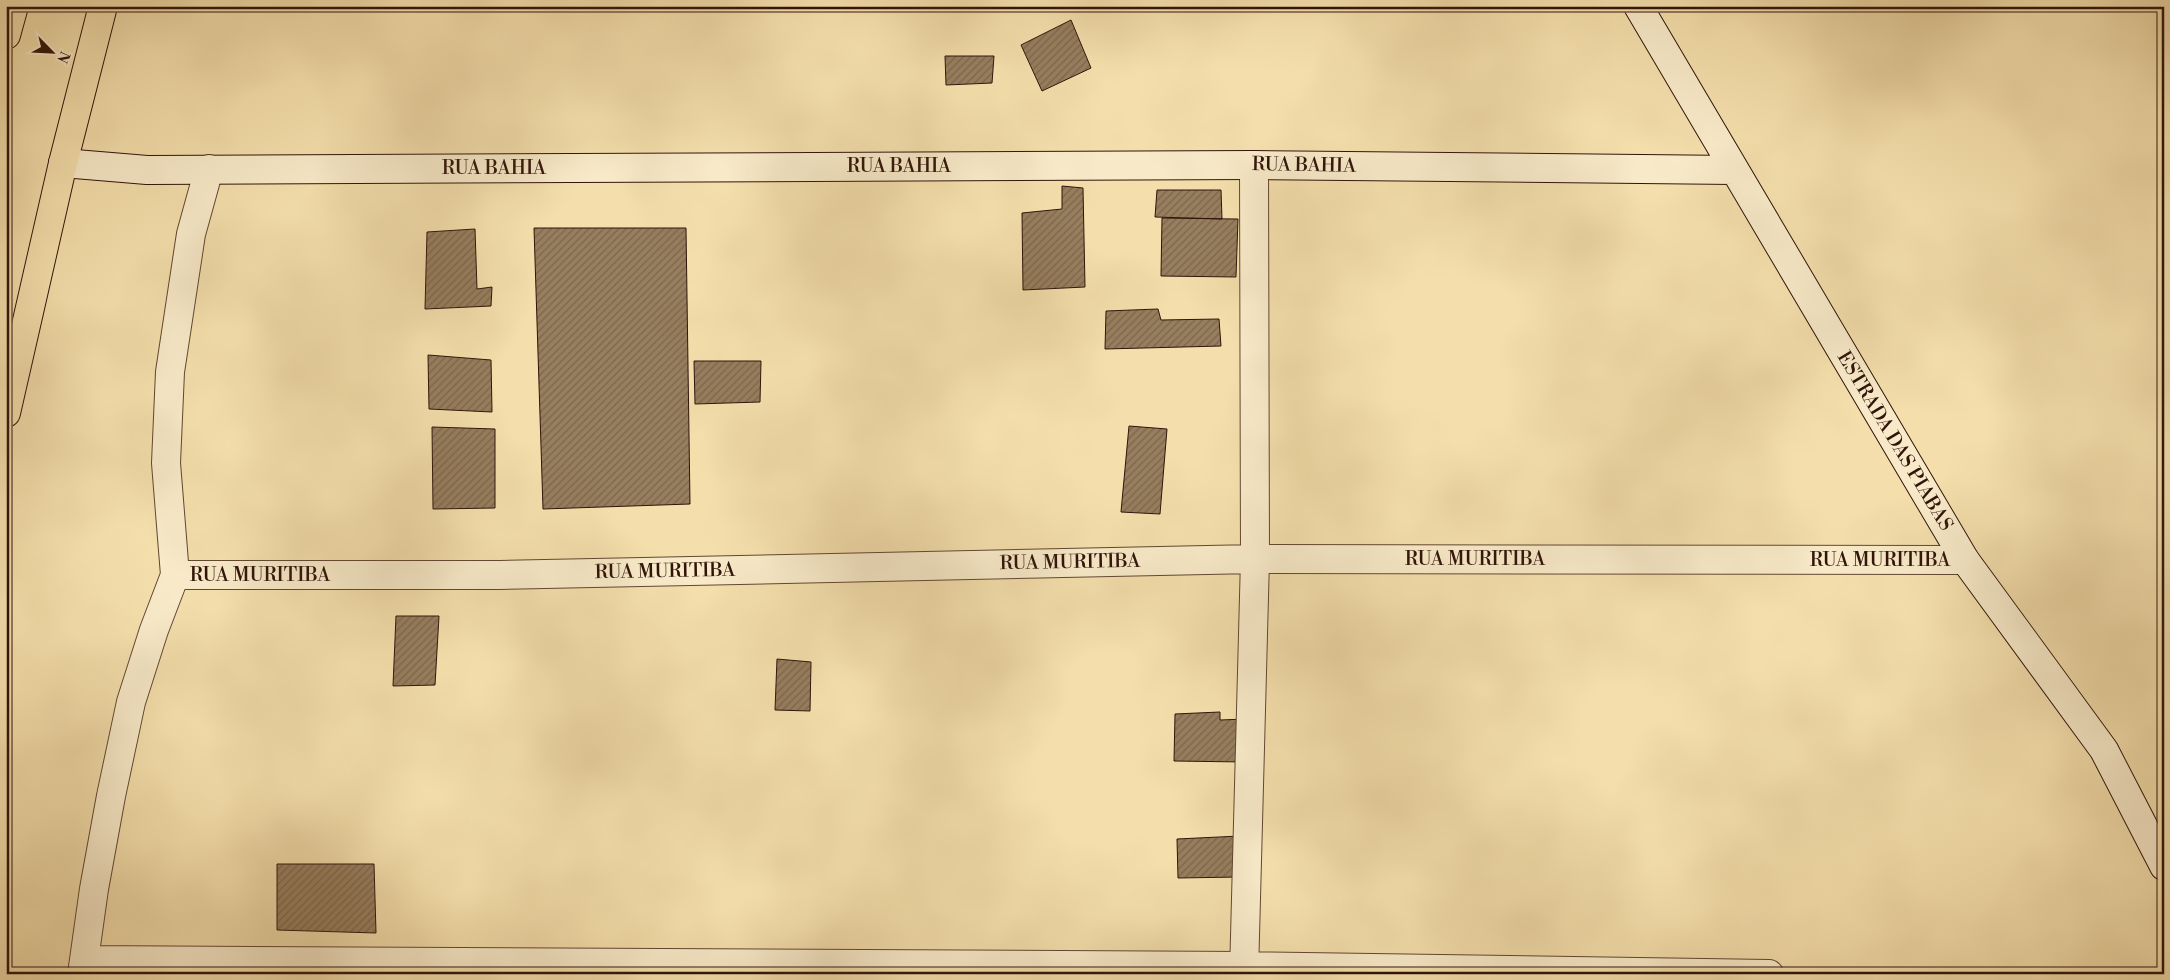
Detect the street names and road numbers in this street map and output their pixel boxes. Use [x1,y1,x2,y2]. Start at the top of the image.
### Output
street label: RUA BAHIA [1252,152,1357,178]
street label: RUA BAHIA [847,154,952,178]
street label: RUA BAHIA [442,156,547,180]
street label: ESTRADA DAS PIABAS [1832,347,1958,535]
street label: RUA MURITIBA [1405,547,1546,571]
street label: RUA MURITIBA [1810,548,1951,572]
street label: RUA MURITIBA [1000,549,1141,575]
street label: RUA MURITIBA [595,558,736,584]
street label: RUA MURITIBA [190,563,331,587]

